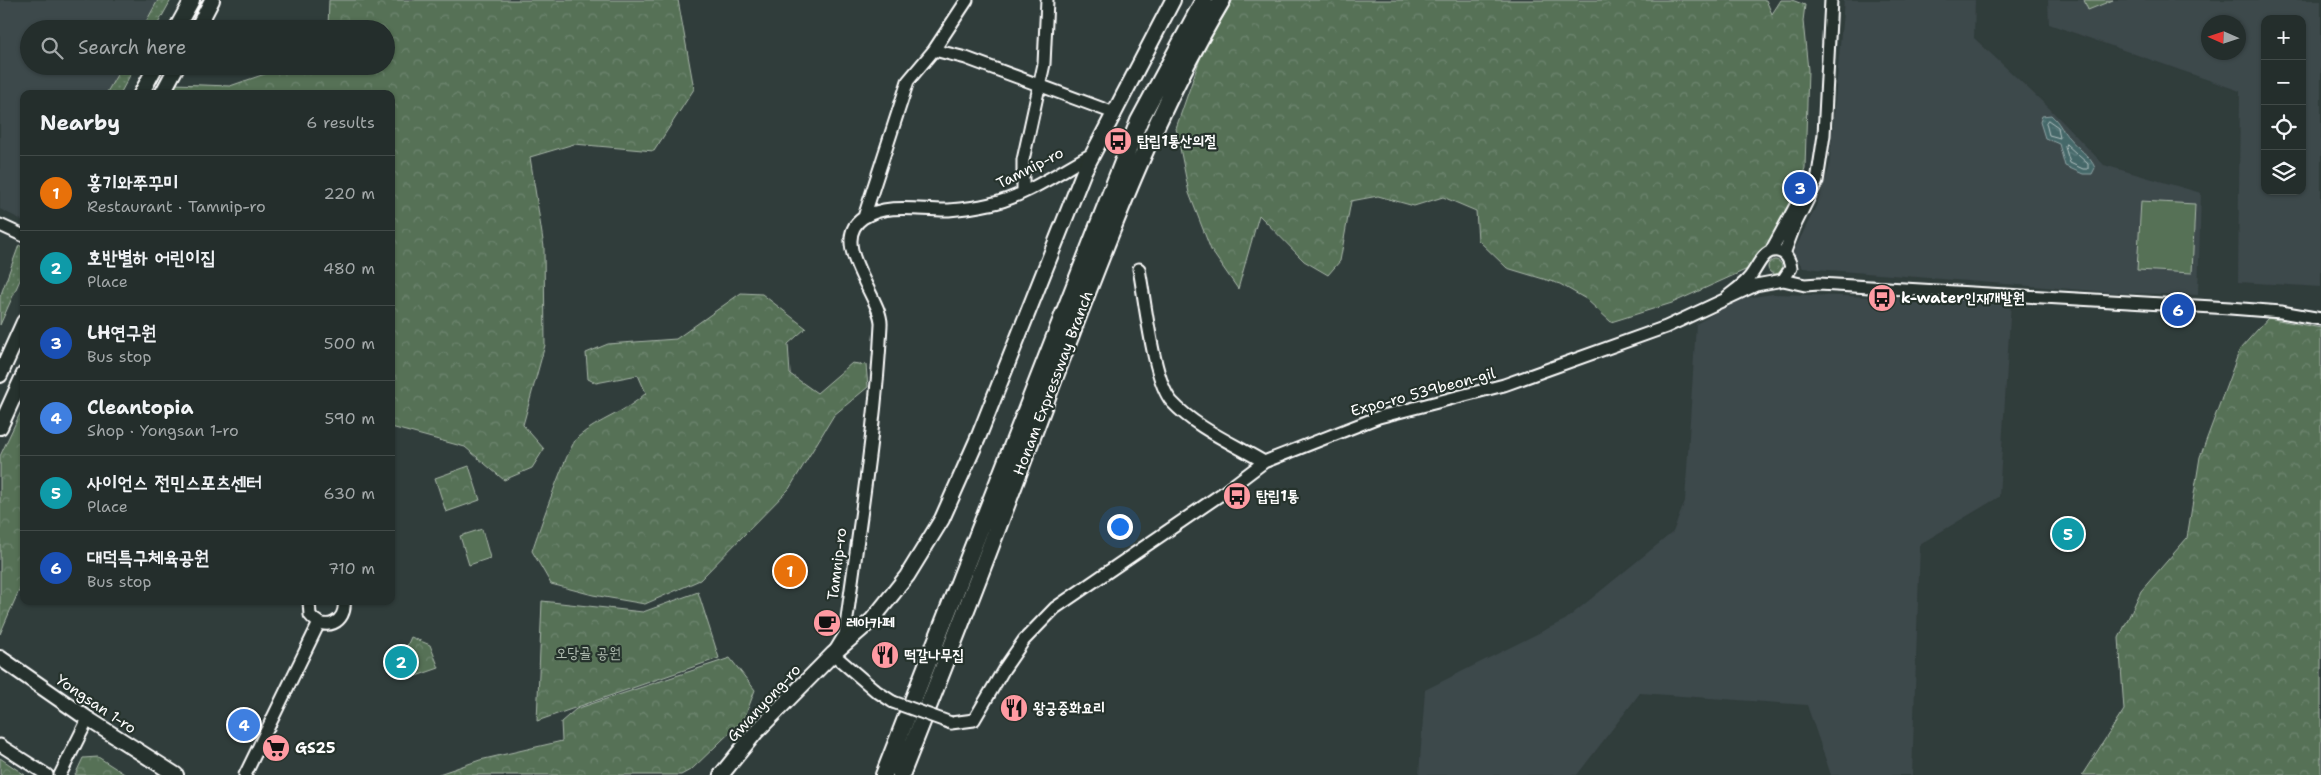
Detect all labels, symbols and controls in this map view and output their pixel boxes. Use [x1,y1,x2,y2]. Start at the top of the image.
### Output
north arrow [2201,15,2246,60]
map controls [2261,15,2306,195]
button: + [2261,15,2306,60]
search box [20,20,395,75]
icon: search [38,34,66,62]
text: Search here [78,35,187,60]
button: − [2261,60,2306,105]
button: locate [2261,105,2306,150]
text: Nearby [40,109,120,137]
text: 6 results [306,112,375,133]
bus stop icon: 탑립1통산의절 [1103,126,1133,156]
place label: 탑립1통산의절 [1137,131,1217,151]
street label: Tamnip-ro [993,143,1067,193]
button: layers [2261,150,2306,195]
pin: 3 [1784,169,1816,207]
text: 홍기와쭈꾸미 [87,170,179,195]
text: 1 [52,183,60,204]
text: 220 m [323,183,375,204]
text: Restaurant · Tamnip-ro [87,196,266,217]
text: 호반별하 어린이집 [87,245,216,270]
text: 2 [50,258,62,279]
text: 480 m [323,258,375,279]
text: Place [87,271,128,292]
bus stop icon: k-water인재개발원 [1867,283,1897,313]
street label: Honam Expressway Branch [1008,288,1098,478]
place label: k-water인재개발원 [1901,288,2025,308]
pin: 6 [2162,291,2194,329]
text: LH연구원 [87,320,156,345]
text: 3 [50,333,62,354]
text: 500 m [324,333,375,354]
text: Bus stop [87,346,152,367]
street label: Expo-ro 539beon-gil [1348,363,1498,421]
text: Cleantopia [87,395,193,420]
text: 4 [50,408,62,429]
text: 590 m [325,408,375,429]
text: Shop · Yongsan 1-ro [87,420,239,441]
text: 사이언스 전민스포츠센터 [87,470,262,495]
bus stop icon: 탑립1통 [1222,481,1252,511]
text: 5 [51,483,61,504]
text: 630 m [323,483,375,504]
place label: 탑립1통 [1256,486,1299,506]
text: Place [87,496,128,517]
your location [1107,514,1133,540]
pin: 5 [2052,515,2084,553]
street label: Tamnip-ro [823,527,851,601]
text: 대덕특구체육공원 [87,545,209,570]
pin: 1 [774,552,806,590]
text: 6 [50,558,62,579]
text: 710 m [328,558,375,579]
text: Bus stop [87,571,152,592]
cafe icon: 레아카페 [812,608,842,638]
place label: 레아카페 [846,613,895,633]
restaurant icon: 떡갈나무집 [870,640,900,670]
pin: 2 [385,643,417,681]
park label: 오당골 공원 [555,643,621,663]
place label: 떡갈나무집 [904,645,964,665]
street label: Gwanyong-ro [723,660,805,746]
street label: Yongsan 1-ro [52,670,140,738]
restaurant icon: 왕궁중화요리 [999,693,1029,723]
place label: 왕궁중화요리 [1033,698,1105,718]
pin: 4 [228,706,260,744]
supermarket icon: GS25 [261,733,291,763]
place label: GS25 [295,738,335,758]

